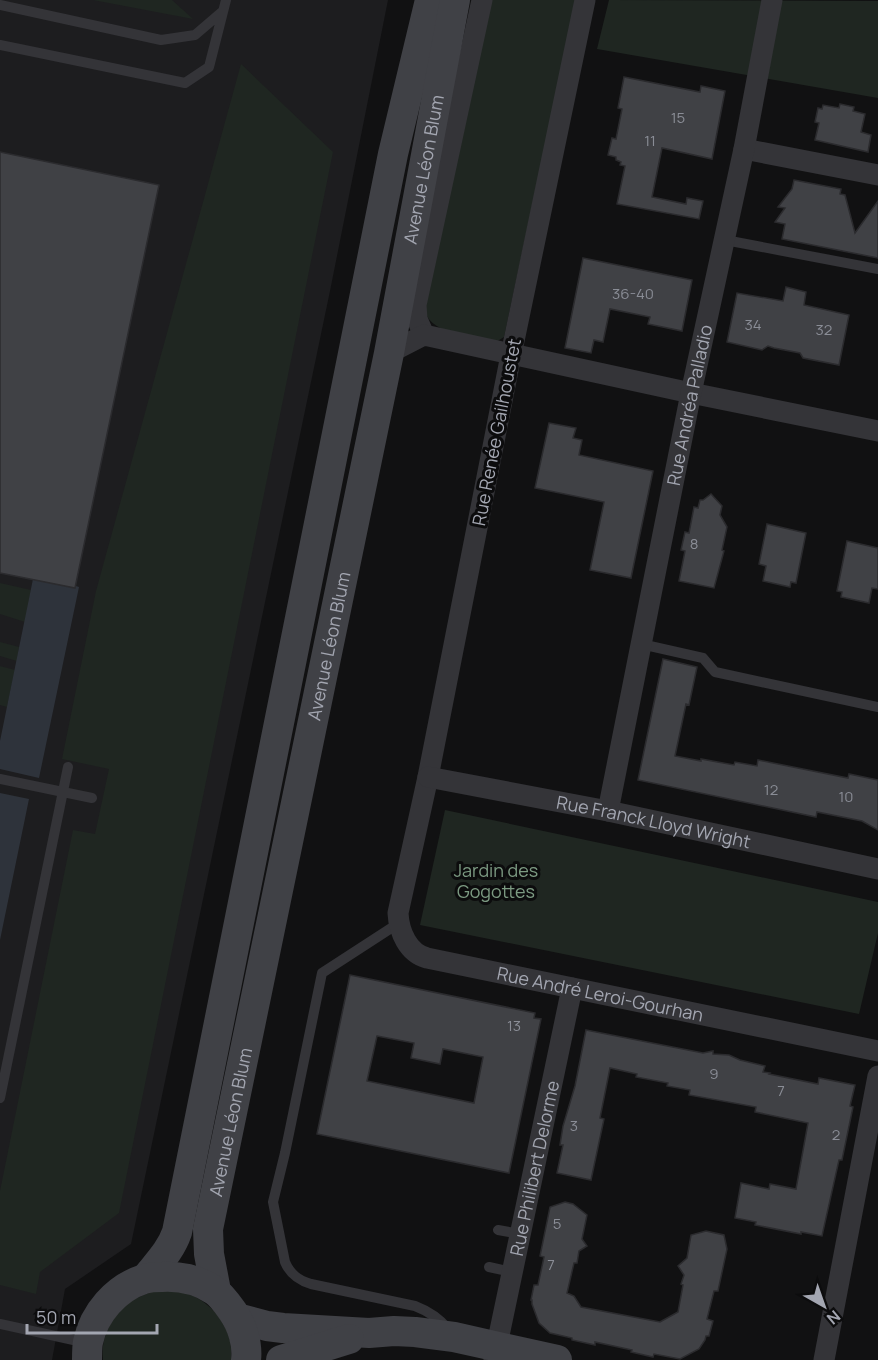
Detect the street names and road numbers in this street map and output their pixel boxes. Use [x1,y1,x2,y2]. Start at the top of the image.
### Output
street label: Avenue Léon Blum [398,93,449,246]
street label: Rue Andréa Palladio [661,322,718,488]
street label: Rue Renée Gailhoustet [466,336,526,528]
street label: Avenue Léon Blum [301,570,356,722]
street label: Rue Franck Lloyd Wright [555,790,753,853]
street label: Rue André Leroi-Gourhan [495,961,706,1027]
street label: Avenue Léon Blum [203,1045,257,1198]
street label: Rue Philibert Delorme [504,1078,564,1258]

